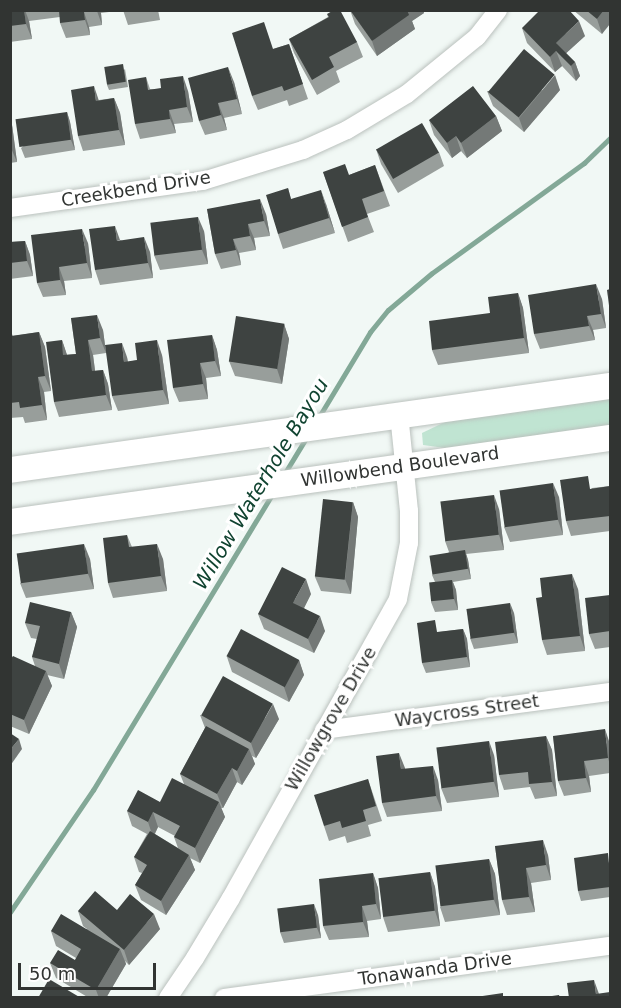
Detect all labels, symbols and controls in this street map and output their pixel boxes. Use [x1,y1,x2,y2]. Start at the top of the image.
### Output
street label: Creekbend Drive [60,167,212,211]
water label: Willow Waterhole Bayou [188,374,334,594]
street label: Willowbend Boulevard [299,442,501,492]
street label: Willowgrove Drive [281,643,381,795]
street label: Waycross Street [393,690,541,732]
street label: Tonawanda Drive [357,948,513,990]
scale bar [21,951,159,989]
text: 50 m [29,963,75,984]

